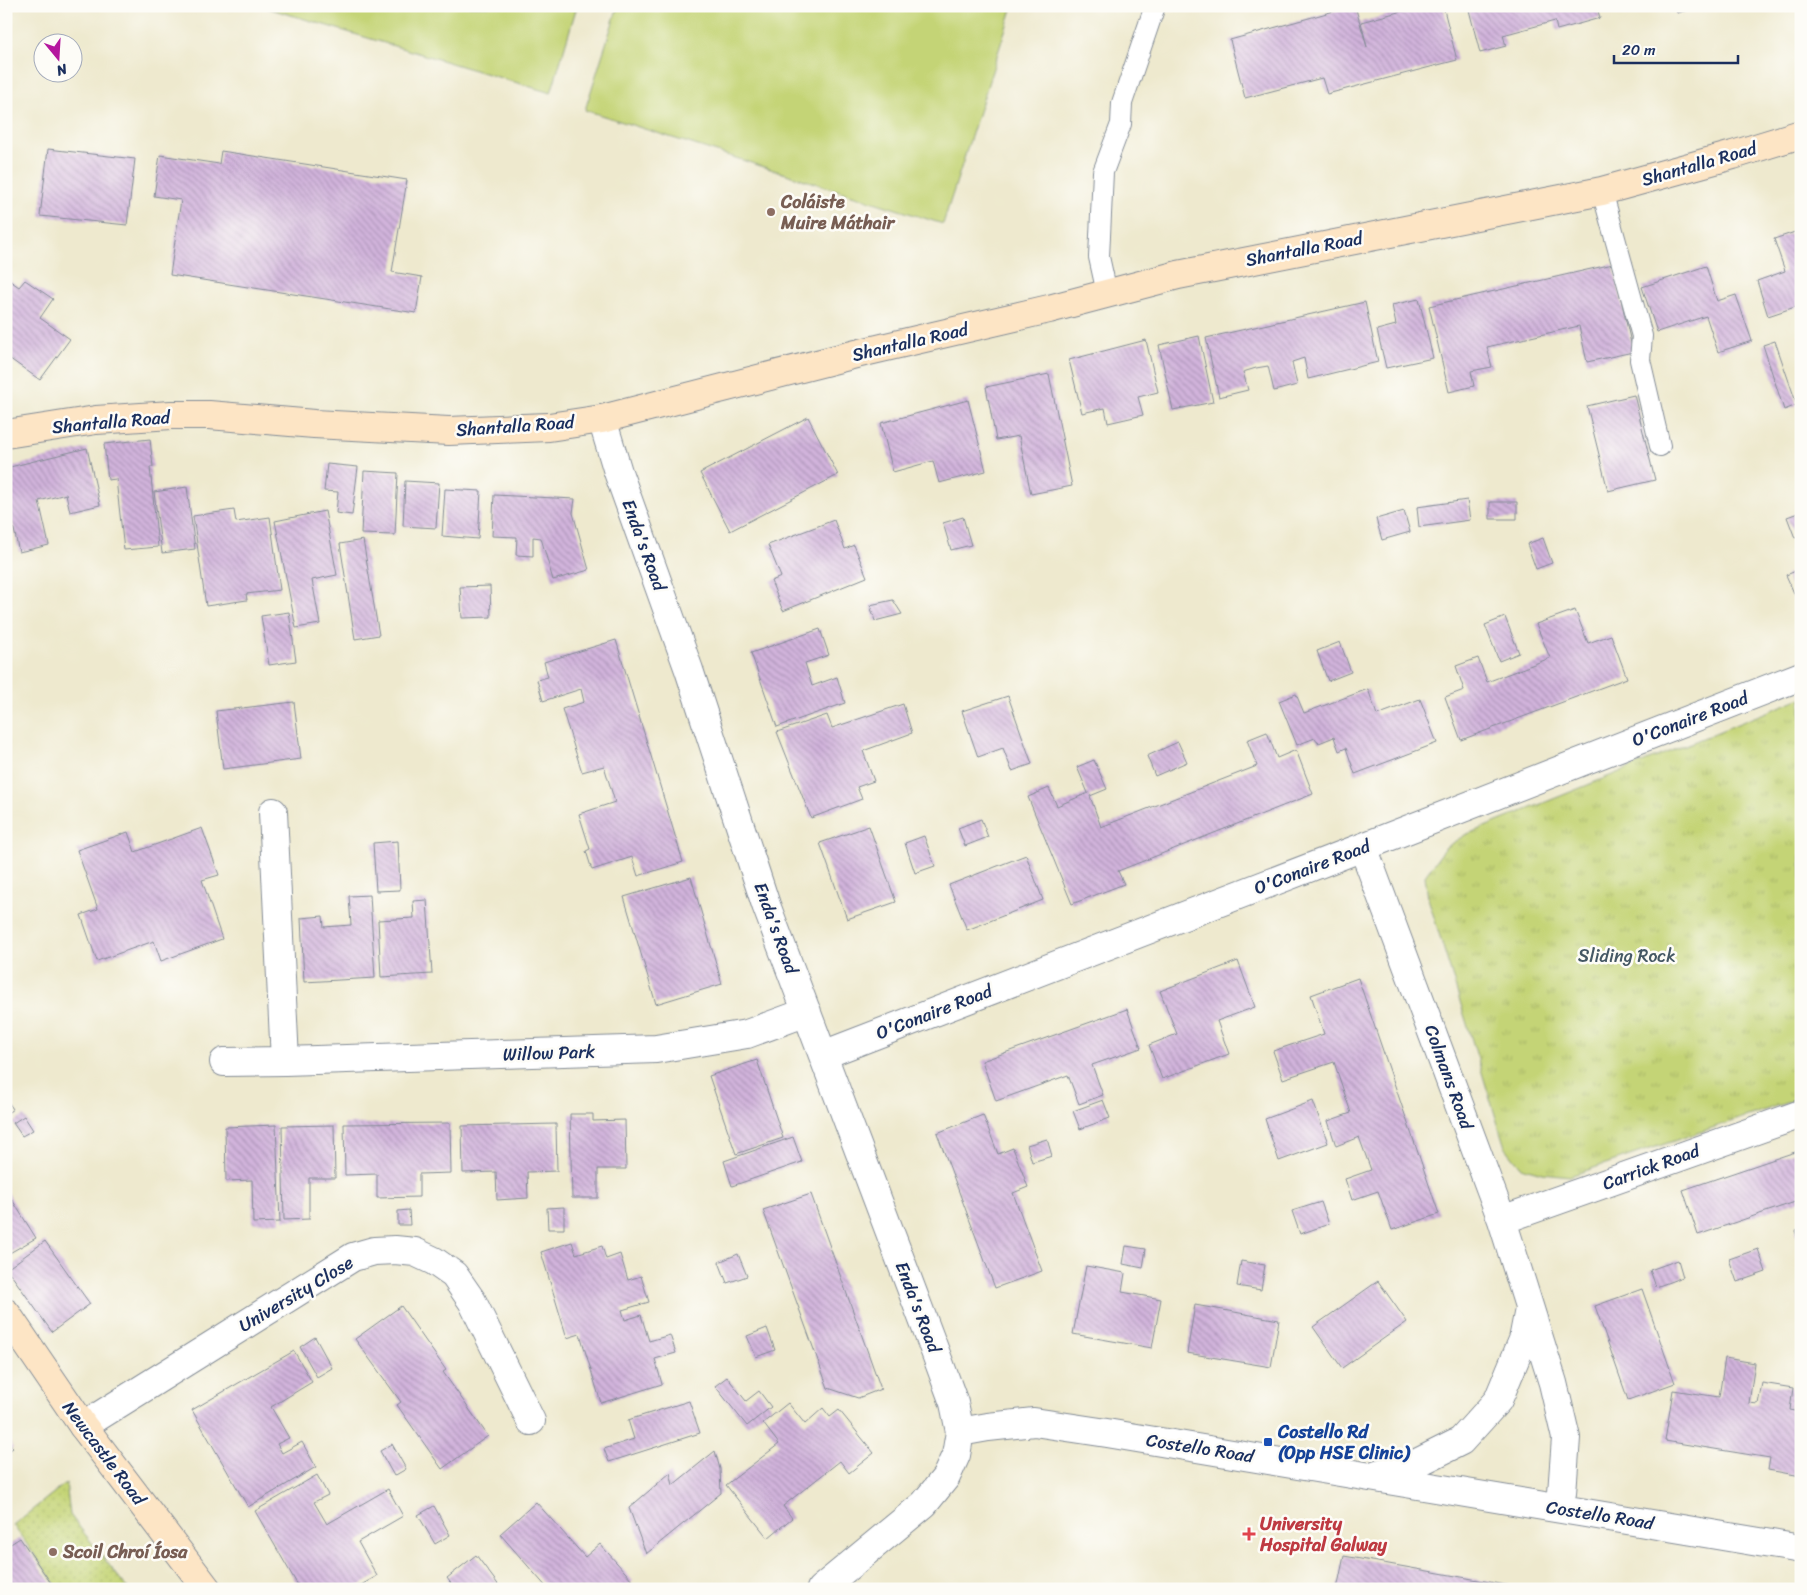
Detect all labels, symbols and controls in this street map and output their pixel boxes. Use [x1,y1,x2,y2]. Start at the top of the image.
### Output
north arrow [32,32,82,82]
scale bar [1614,32,1738,64]
text: 20 m [1622,37,1656,63]
text: N [53,56,71,83]
street label: Shantalla Road [1638,132,1762,196]
place label: Coláiste Muire Máthair [780,186,896,239]
marker: Coláiste Muire Máthair [765,206,777,218]
street label: Shantalla Road [1243,222,1367,276]
street label: Shantalla Road [849,313,973,371]
street label: Shantalla Road [51,401,173,443]
street label: Shantalla Road [455,406,577,446]
street label: Enda's Road [613,495,676,597]
street label: O'Conaire Road [1627,682,1754,756]
street label: O'Conaire Road [1249,830,1376,904]
street label: Enda's Road [745,878,808,980]
park label: Sliding Rock [1578,940,1676,972]
street label: O'Conaire Road [871,975,998,1049]
street label: Colmans Road [1415,1020,1483,1135]
street label: Willow Park [502,1035,596,1071]
street label: Carrick Road [1598,1134,1706,1199]
street label: University Close [232,1247,360,1341]
street label: Enda's Road [886,1257,951,1359]
street label: Newcastle Road [54,1394,155,1514]
place label: Costello Rd (Opp HSE Clinic) [1277,1416,1411,1469]
street label: Costello Road [1144,1424,1257,1473]
marker: Costello Rd (Opp HSE Clinic) [1262,1436,1274,1448]
street label: Costello Road [1544,1491,1657,1540]
place label: University Hospital Galway [1259,1508,1388,1561]
marker: University Hospital Galway [1242,1527,1256,1541]
place label: Scoil Chroí Íosa [62,1536,188,1568]
marker: Scoil Chroí Íosa [47,1546,59,1558]

